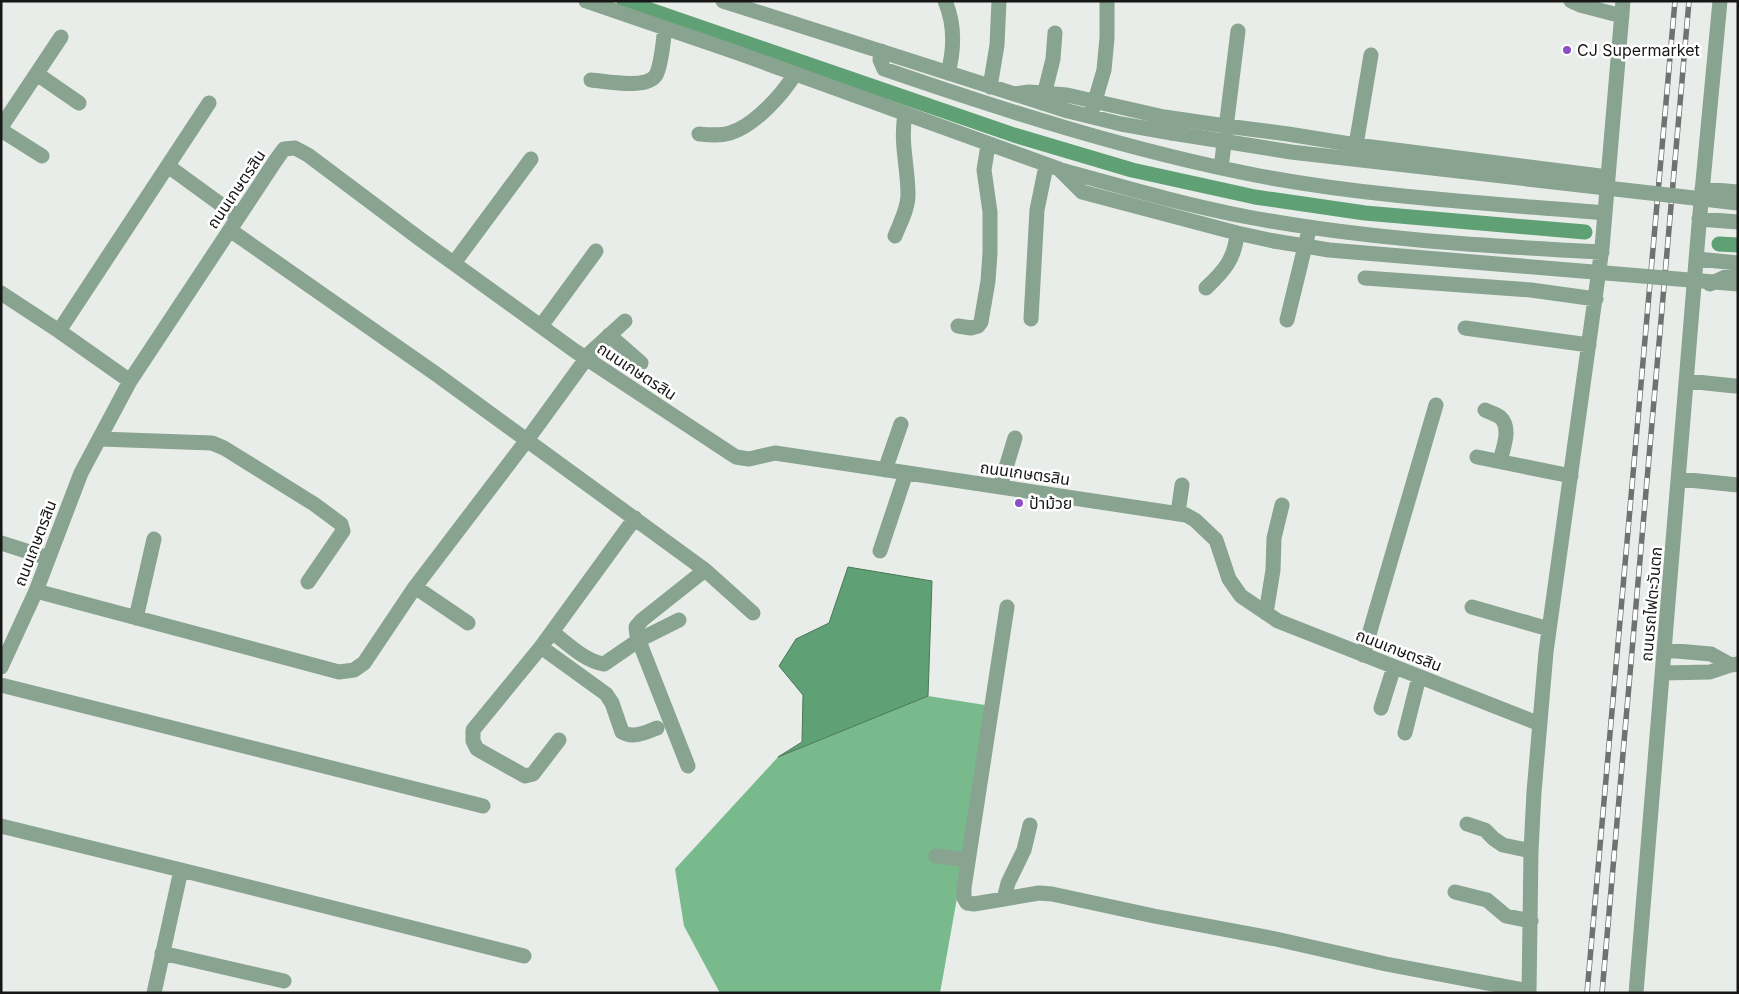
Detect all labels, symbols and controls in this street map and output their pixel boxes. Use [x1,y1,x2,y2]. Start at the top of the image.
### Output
place label: CJ Supermarket [1577,40,1700,60]
marker: CJ Supermarket [1561,44,1573,56]
street label: ถนนเกษตรสิน [202,146,270,232]
street label: ถนนเกษตรสิน [593,338,681,404]
street label: ถนนเกษตรสิน [979,457,1071,489]
place label: ป้าม้วย [1029,493,1072,513]
street label: ถนนเกษตรสิน [9,497,61,589]
marker: ป้าม้วย [1013,497,1025,509]
street label: ถนนรถไฟตะวันตก [1636,546,1666,662]
street label: ถนนเกษตรสิน [1353,624,1445,676]

